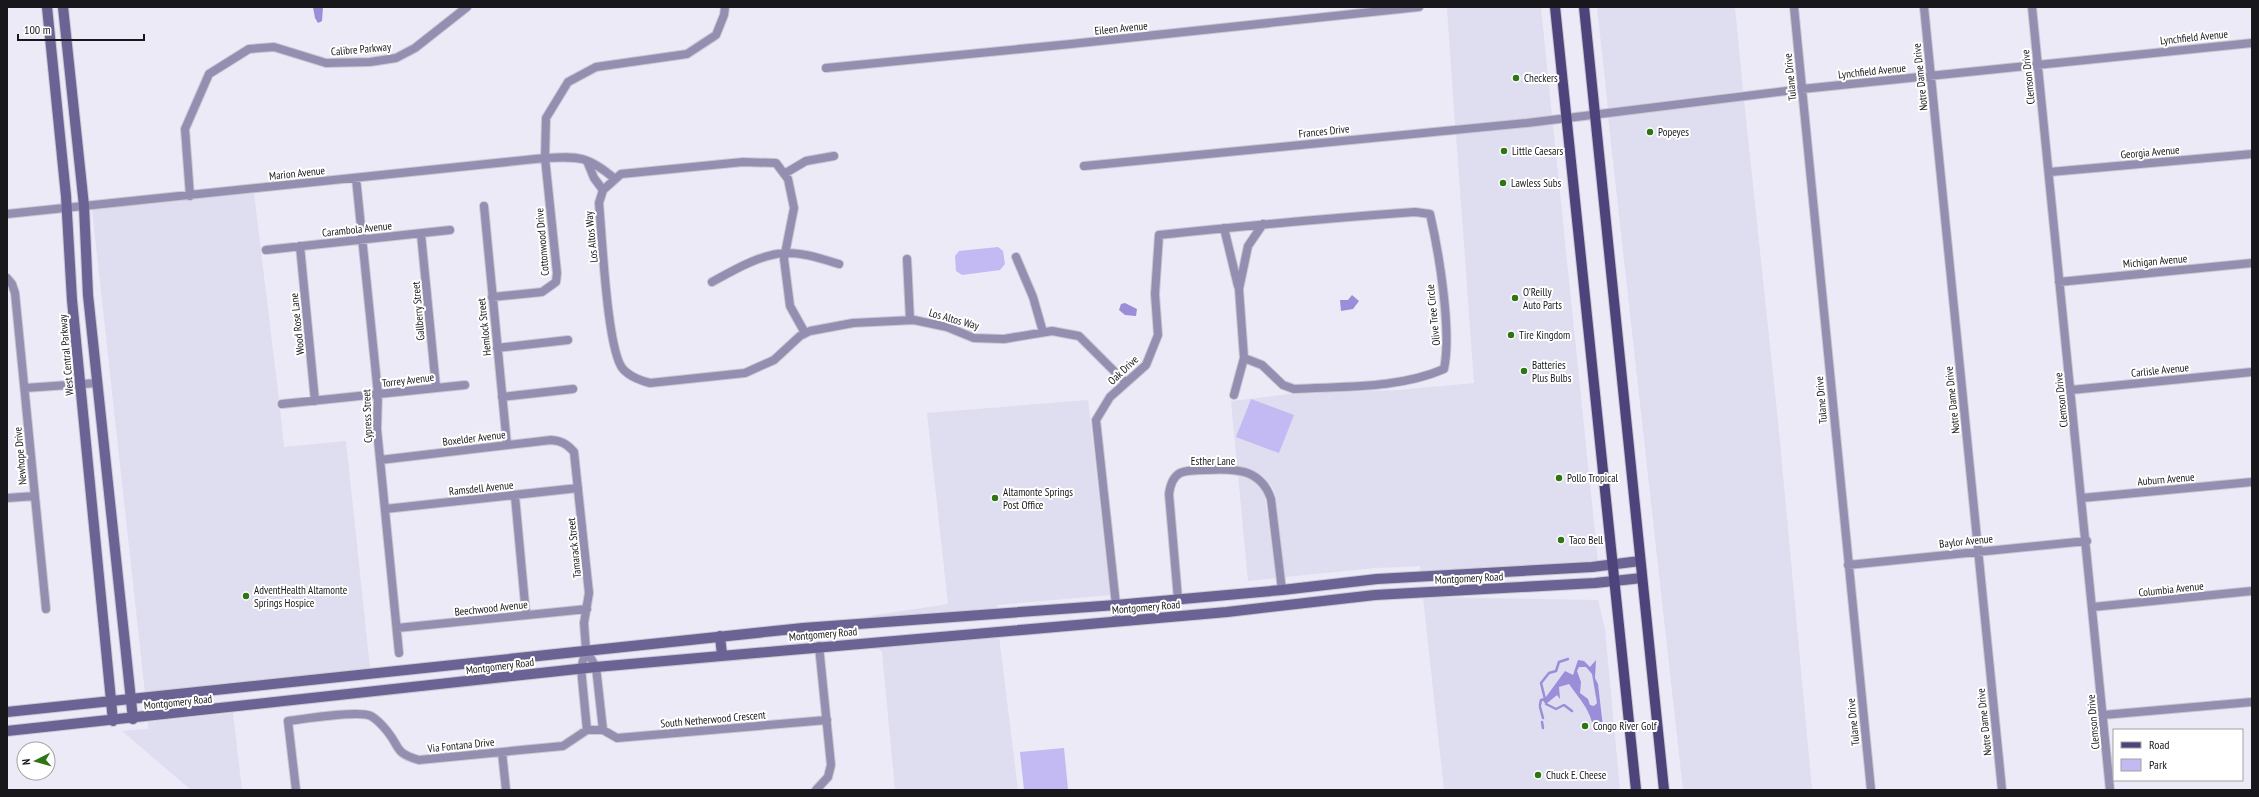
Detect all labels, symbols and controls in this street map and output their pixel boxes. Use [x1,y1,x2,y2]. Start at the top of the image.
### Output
scale bar [18,16,144,42]
street label: Eileen Avenue [1094,18,1149,38]
text: 100 m [24,22,51,37]
street label: Lynchfield Avenue [2159,26,2229,48]
street label: Calibre Parkway [330,39,392,59]
street label: Notre Dame Drive [1909,42,1931,111]
street label: Clemson Drive [2018,49,2038,105]
street label: Tulane Drive [1781,52,1799,101]
street label: Lynchfield Avenue [1837,60,1907,82]
place label: Checkers [1524,71,1558,85]
marker: Checkers [1511,73,1521,83]
street label: Frances Drive [1298,121,1351,141]
place label: Popeyes [1658,125,1689,139]
marker: Popeyes [1645,127,1655,137]
street label: Georgia Avenue [2120,142,2180,162]
place label: Little Caesars [1512,144,1563,158]
marker: Little Caesars [1499,146,1509,156]
street label: Marion Avenue [268,163,326,183]
place label: Lawless Subs [1511,176,1561,190]
marker: Lawless Subs [1498,178,1508,188]
street label: Cottonwood Drive [532,207,552,276]
street label: Los Altos Way [581,210,601,263]
street label: Carambola Avenue [321,218,393,240]
street label: Michigan Avenue [2122,251,2188,271]
street label: Gallberry Street [408,281,428,341]
street label: Olive Tree Circle [1423,283,1443,346]
place label: O'Reilly Auto Parts [1523,285,1562,312]
street label: Wood Rose Lane [287,292,307,356]
marker: O'Reilly Auto Parts [1510,293,1520,303]
street label: Hemlock Street [474,297,494,357]
street label: Los Altos Way [927,305,981,333]
street label: West Central Parkway [55,313,77,396]
place label: Tire Kingdom [1519,328,1570,342]
marker: Tire Kingdom [1506,330,1516,340]
street label: Oak Drive [1105,352,1142,388]
place label: Batteries Plus Bulbs [1532,358,1572,385]
street label: Carlisle Avenue [2130,360,2190,380]
street label: Notre Dame Drive [1941,365,1963,434]
marker: Batteries Plus Bulbs [1519,366,1529,376]
street label: Torrey Avenue [381,370,435,390]
street label: Clemson Drive [2051,372,2071,428]
street label: Tulane Drive [1812,375,1830,424]
street label: Cypress Street [359,389,375,443]
street label: Newhope Drive [10,426,30,486]
street label: Boxelder Avenue [442,427,507,449]
street label: Esther Lane [1191,454,1236,468]
street label: Auburn Avenue [2137,469,2196,488]
place label: Pollo Tropical [1567,471,1619,485]
marker: Pollo Tropical [1554,473,1564,483]
street label: Ramsdell Avenue [448,478,514,498]
place label: Altamonte Springs Post Office [1003,485,1073,512]
marker: Altamonte Springs Post Office [990,493,1000,503]
street label: Tamarack Street [564,517,584,579]
street label: Baylor Avenue [1938,531,1994,551]
place label: Taco Bell [1569,533,1603,547]
marker: Taco Bell [1556,535,1566,545]
street label: Montgomery Road [1434,569,1504,587]
street label: Columbia Avenue [2138,579,2205,599]
place label: AdventHealth Altamonte Springs Hospice [254,583,348,610]
marker: AdventHealth Altamonte Springs Hospice [241,591,251,601]
street label: Beechwood Avenue [454,597,529,619]
street label: Montgomery Road [1111,597,1181,617]
street label: Montgomery Road [788,624,858,644]
street label: Montgomery Road [465,655,535,677]
street label: Notre Dame Drive [1973,687,1995,756]
street label: Montgomery Road [143,691,213,713]
street label: Clemson Drive [2084,694,2102,750]
street label: Tulane Drive [1844,697,1862,746]
street label: South Netherwood Crescent [660,707,766,731]
place label: Congo River Golf [1593,719,1658,733]
marker: Congo River Golf [1580,721,1590,731]
legend [2113,729,2243,781]
street label: Via Fontana Drive [426,734,496,756]
text: Road [2149,737,2169,752]
north arrow [16,741,56,781]
text: Park [2149,757,2167,772]
text: N [19,758,33,766]
place label: Chuck E. Cheese [1546,768,1607,782]
marker: Chuck E. Cheese [1533,770,1543,780]

